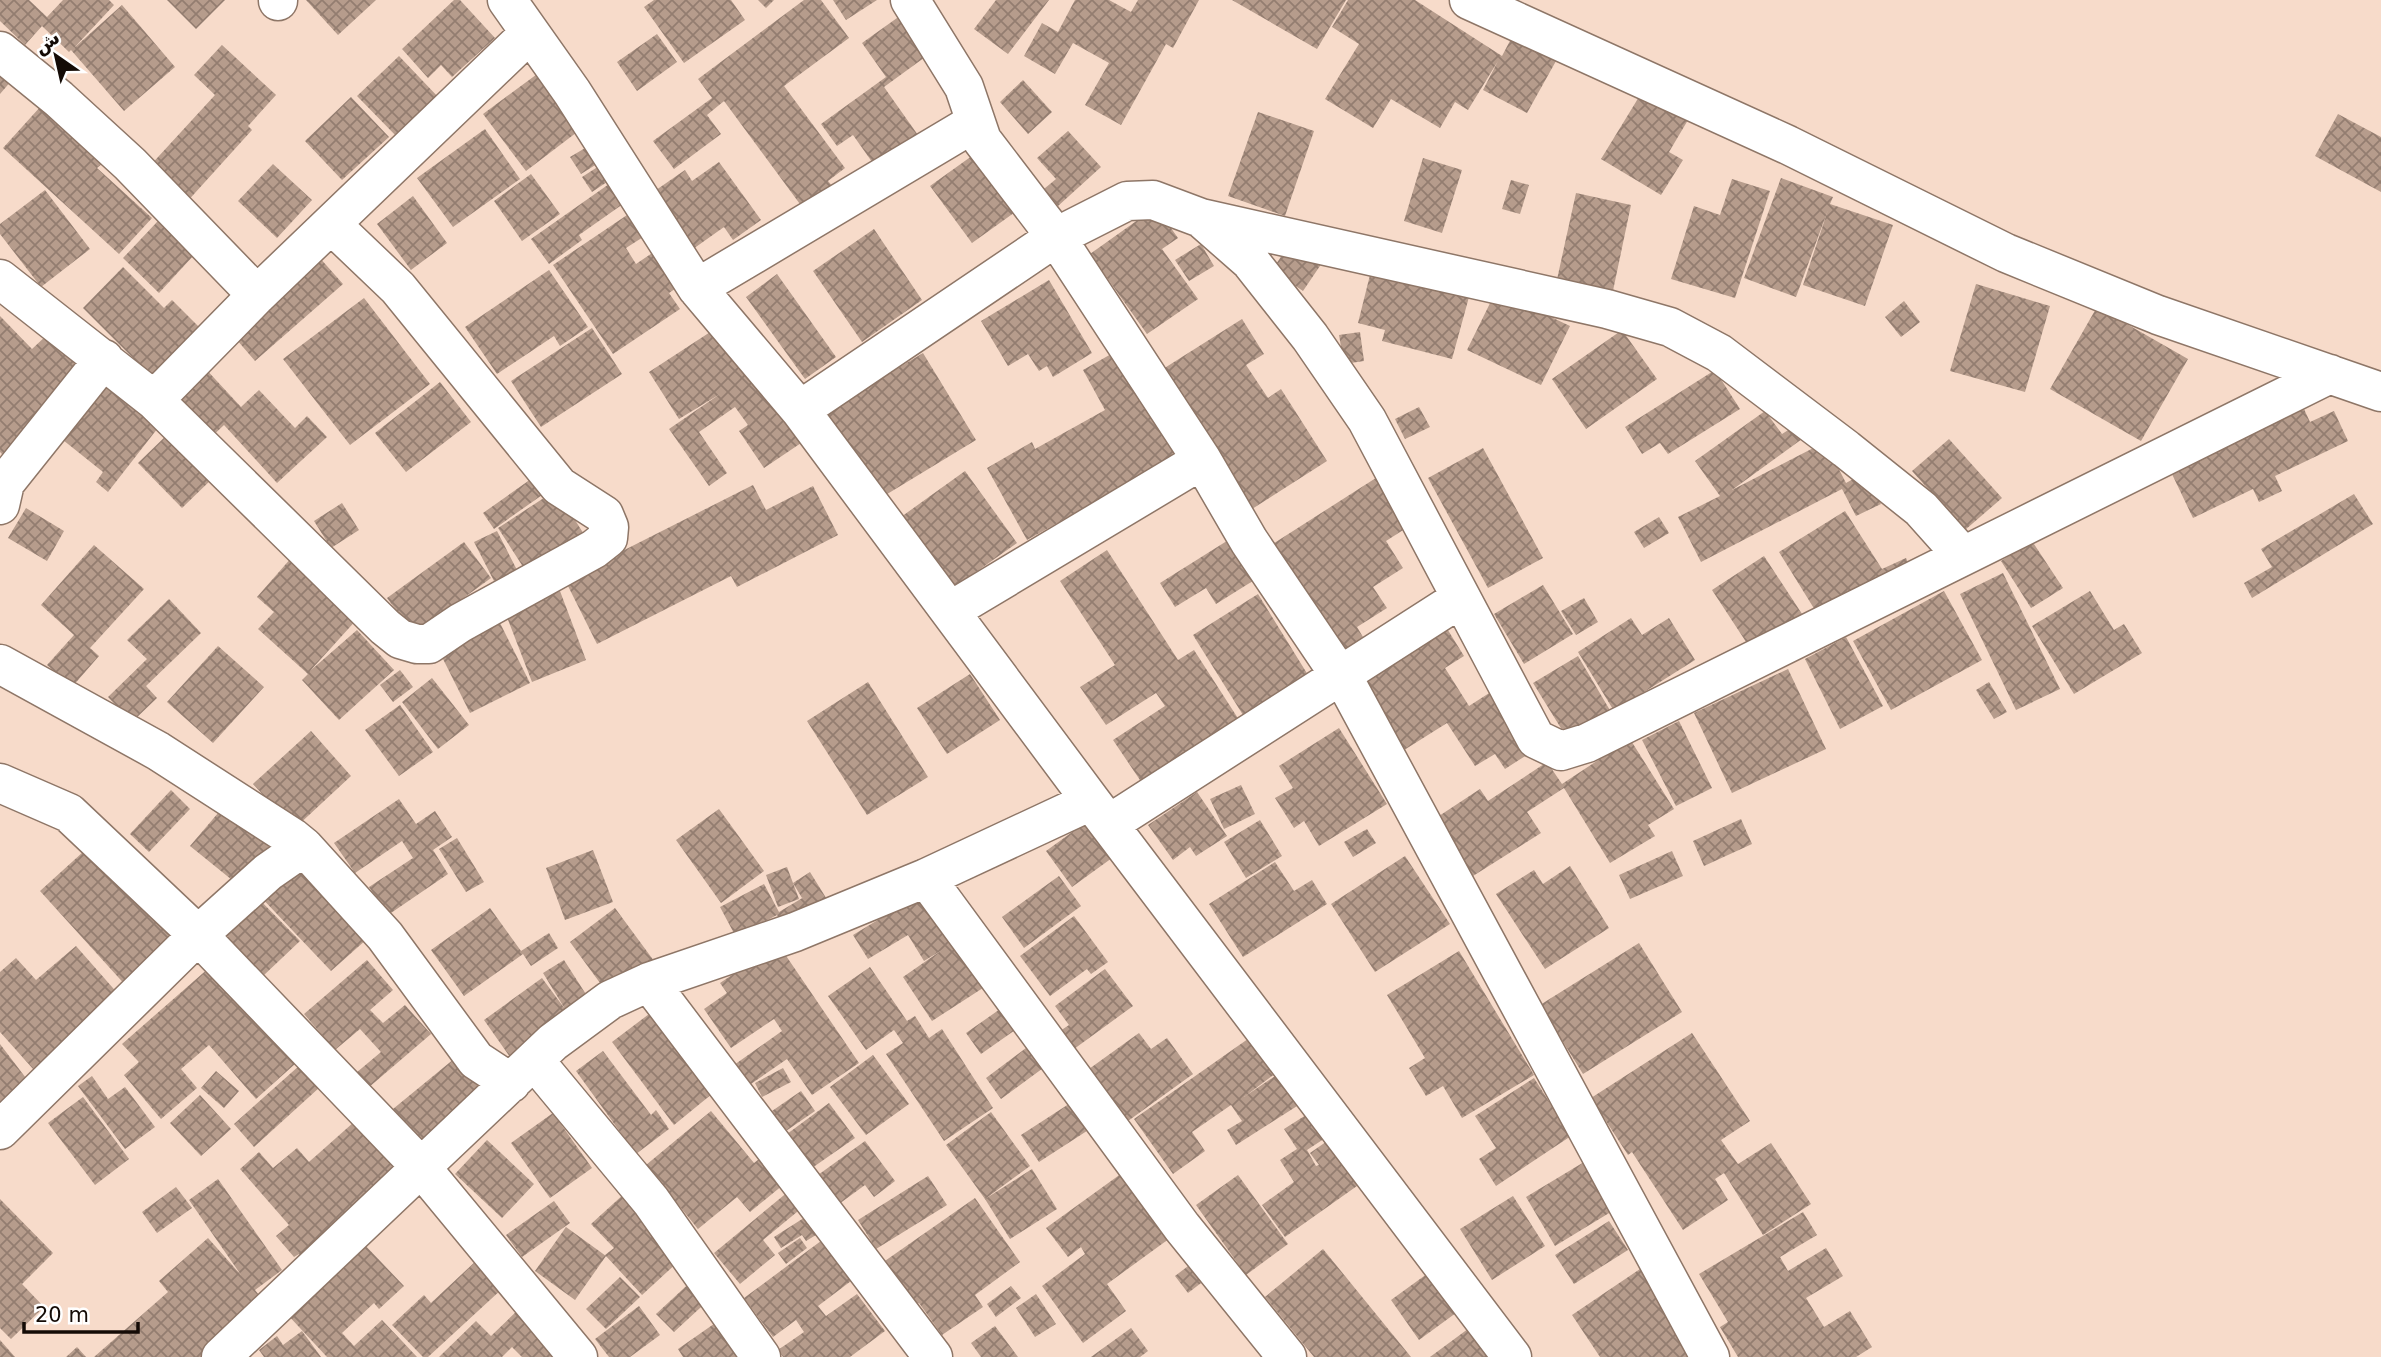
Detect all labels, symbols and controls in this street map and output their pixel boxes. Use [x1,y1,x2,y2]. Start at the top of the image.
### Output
north arrow [21,21,91,91]
text: ش [29,25,64,59]
scale bar [24,1290,138,1334]
text: 20 m [35,1303,89,1327]

